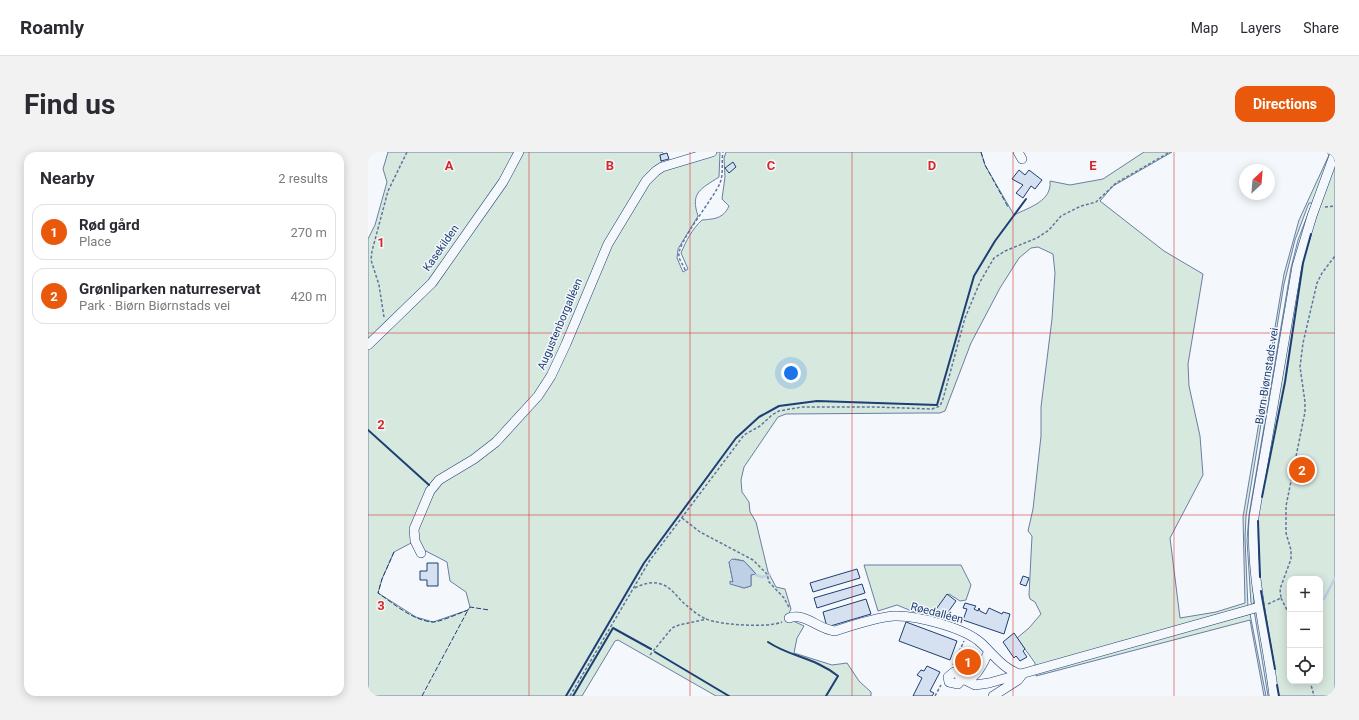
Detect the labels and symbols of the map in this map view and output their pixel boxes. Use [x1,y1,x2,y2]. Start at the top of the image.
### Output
text: A [445,158,454,173]
text: B [606,158,614,173]
text: C [767,158,776,173]
text: D [928,158,936,173]
text: E [1089,158,1097,173]
north arrow [1239,164,1275,200]
street label: Kasekilden [420,222,462,274]
text: 1 [377,235,385,250]
street label: Augustenborgalléen [535,276,585,372]
street label: Biørn Biørnstads vei [1253,327,1281,425]
your location [781,363,801,383]
text: 2 [377,417,385,432]
pin: 2 [1289,455,1315,485]
text: 3 [377,598,385,613]
street label: Røedalléen [909,600,965,626]
pin: 1 [955,647,981,677]

